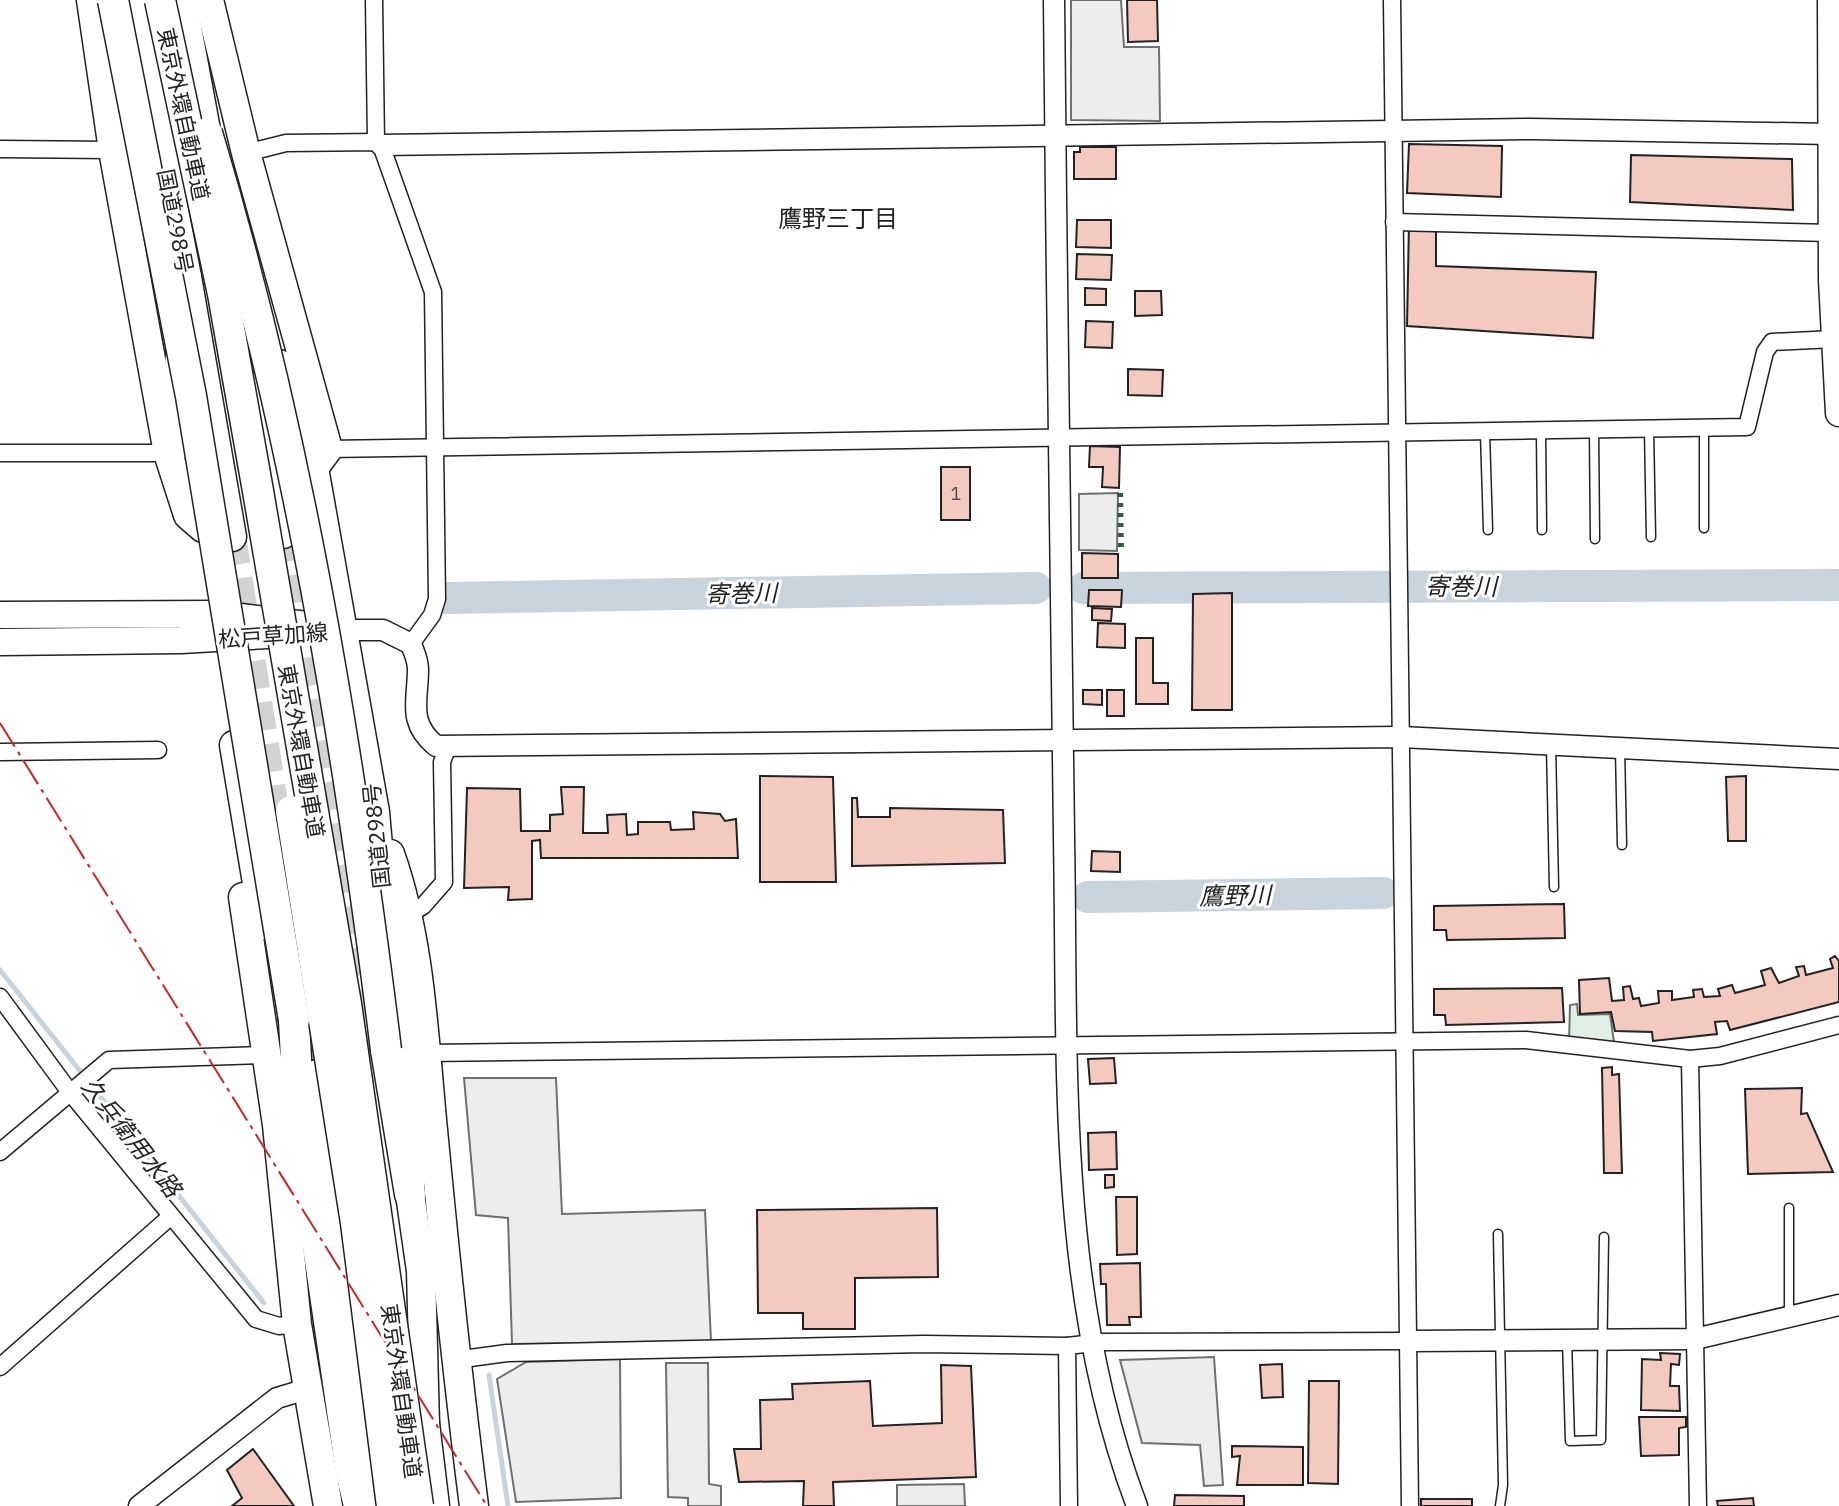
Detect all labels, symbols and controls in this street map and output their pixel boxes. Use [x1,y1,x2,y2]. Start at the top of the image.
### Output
street label: 東京外環自動車道 [152,25,216,203]
street label: 国道298号 [152,166,200,276]
district label: 鷹野三丁目 [778,202,898,234]
house number: 1 [951,482,961,505]
water label: 寄巻川 [1425,570,1500,602]
water label: 寄巻川 [705,576,780,610]
street label: 松戸草加線 [217,617,329,653]
street label: 東京外環自動車道 [272,662,332,840]
street label: 国道298号 [356,782,396,890]
water label: 鷹野川 [1199,878,1274,912]
water label: 久兵衛用水路 [75,1070,190,1205]
street label: 東京外環自動車道 [375,1302,429,1480]

